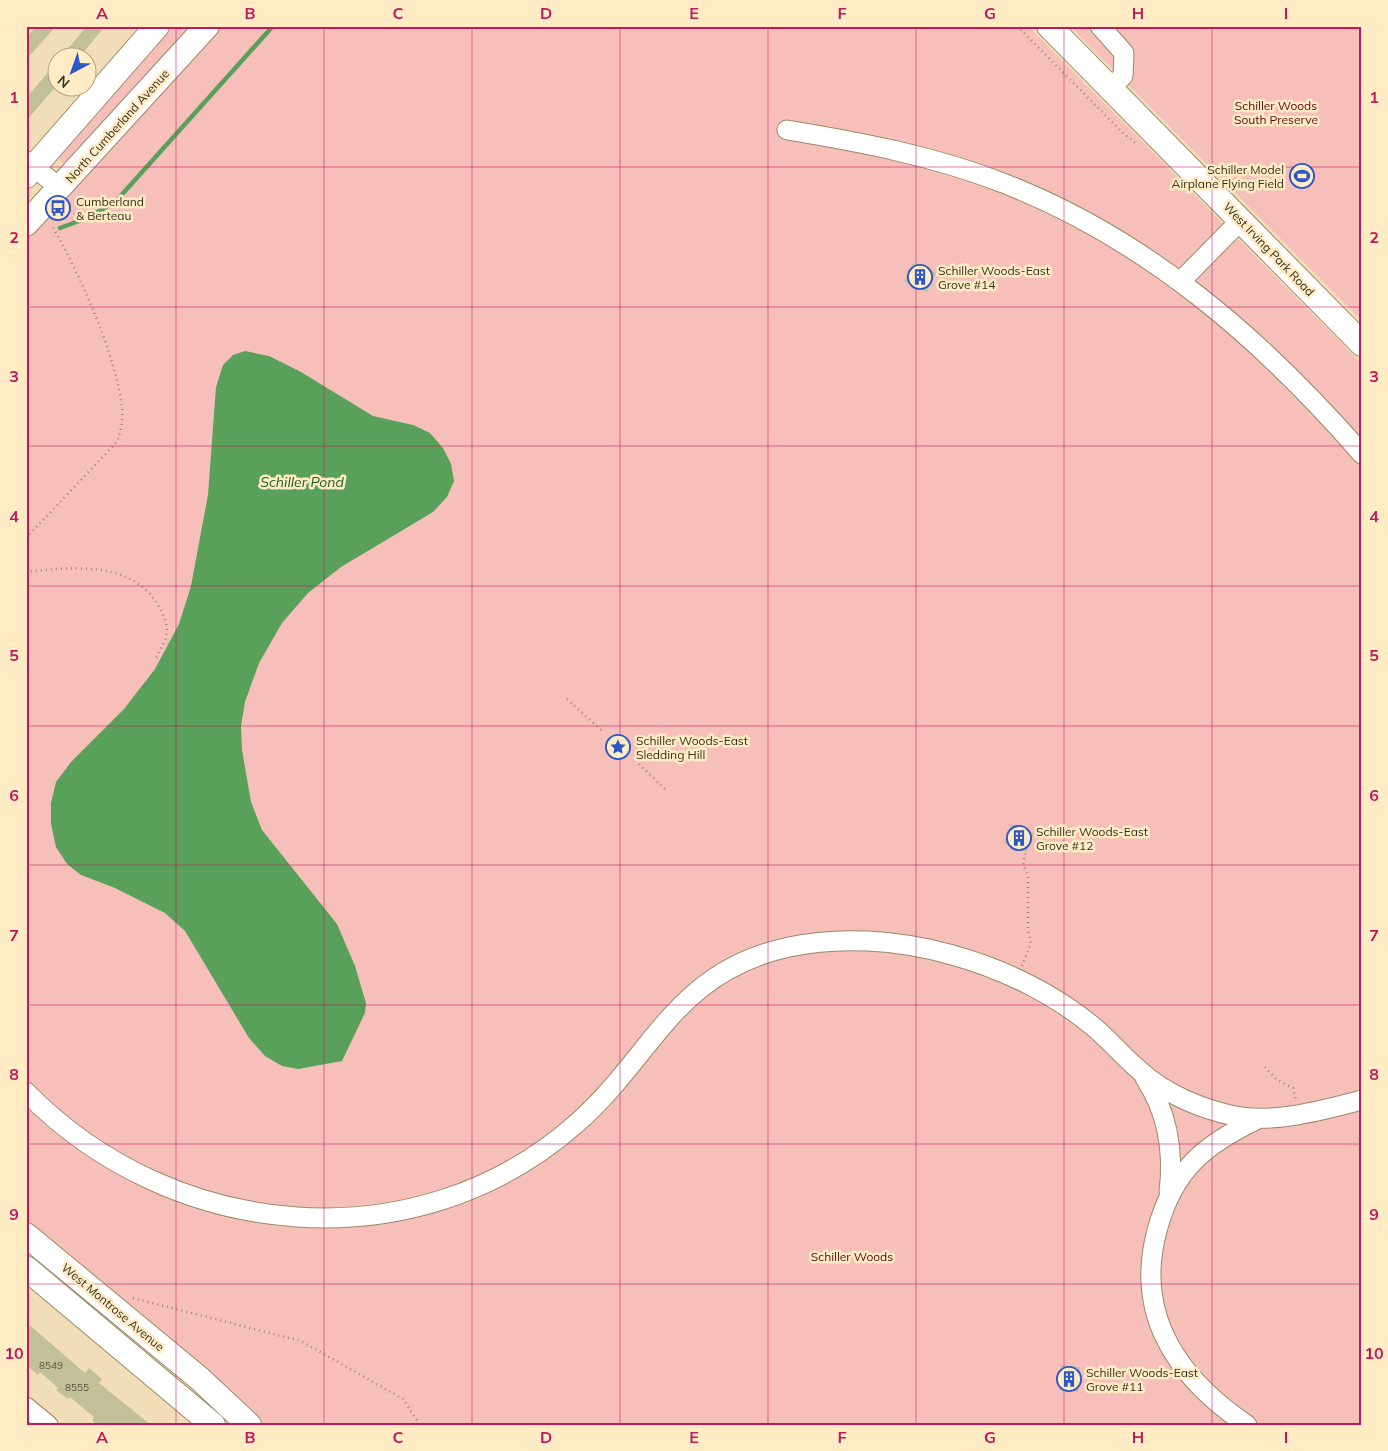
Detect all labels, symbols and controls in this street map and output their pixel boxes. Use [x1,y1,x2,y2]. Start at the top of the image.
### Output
text: A [96,3,108,23]
text: B [244,3,256,23]
text: C [393,3,404,23]
text: D [540,3,552,23]
text: E [689,3,699,23]
text: F [837,3,847,23]
text: G [984,3,996,23]
text: H [1132,3,1144,23]
text: I [1284,3,1288,23]
north arrow [48,48,98,98]
street label: North Cumberland Avenue [62,66,172,186]
text: 1 [9,87,19,107]
text: 1 [1369,87,1379,107]
park label: Schiller Woods South Preserve [1234,98,1318,127]
place label: Schiller Model Airplane Flying Field [1172,162,1284,191]
sports icon: Schiller Model Airplane Flying Field [1289,163,1315,189]
place label: Cumberland & Berteau [76,194,144,223]
bus stop icon: Cumberland & Berteau [45,195,71,221]
street label: West Irving Park Road [1220,199,1318,299]
text: 2 [9,227,19,247]
text: 2 [1369,227,1379,247]
place label: Schiller Woods-East Grove #14 [938,263,1050,292]
building icon: Schiller Woods-East Grove #14 [907,264,933,290]
text: 3 [9,366,19,386]
text: 3 [1369,366,1379,386]
water label: Schiller Pond [260,473,344,491]
text: 4 [9,506,19,526]
text: 4 [1369,506,1379,526]
text: 5 [9,645,19,665]
text: 5 [1369,645,1379,665]
place label: Schiller Woods-East Sledding Hill [636,733,748,762]
place icon: Schiller Woods-East Sledding Hill [605,734,631,760]
text: 6 [9,785,19,805]
text: 6 [1369,785,1379,805]
place label: Schiller Woods-East Grove #12 [1036,824,1148,853]
building icon: Schiller Woods-East Grove #12 [1006,825,1032,851]
text: 7 [9,925,19,945]
text: 7 [1369,925,1379,945]
text: 8 [9,1064,19,1084]
text: 8 [1369,1064,1379,1084]
text: 9 [9,1204,19,1224]
text: 9 [1369,1204,1379,1224]
park label: Schiller Woods [811,1249,893,1264]
street label: West Montrose Avenue [59,1260,167,1354]
text: 10 [4,1343,24,1363]
text: 10 [1364,1343,1384,1363]
house number: 8549 [39,1359,63,1372]
place label: Schiller Woods-East Grove #11 [1086,1365,1198,1394]
building icon: Schiller Woods-East Grove #11 [1056,1366,1082,1392]
house number: 8555 [65,1381,89,1394]
text: A [96,1427,108,1447]
text: B [244,1427,256,1447]
text: C [393,1427,404,1447]
text: D [540,1427,552,1447]
text: E [689,1427,699,1447]
text: F [837,1427,847,1447]
text: G [984,1427,996,1447]
text: H [1132,1427,1144,1447]
text: I [1284,1427,1288,1447]

